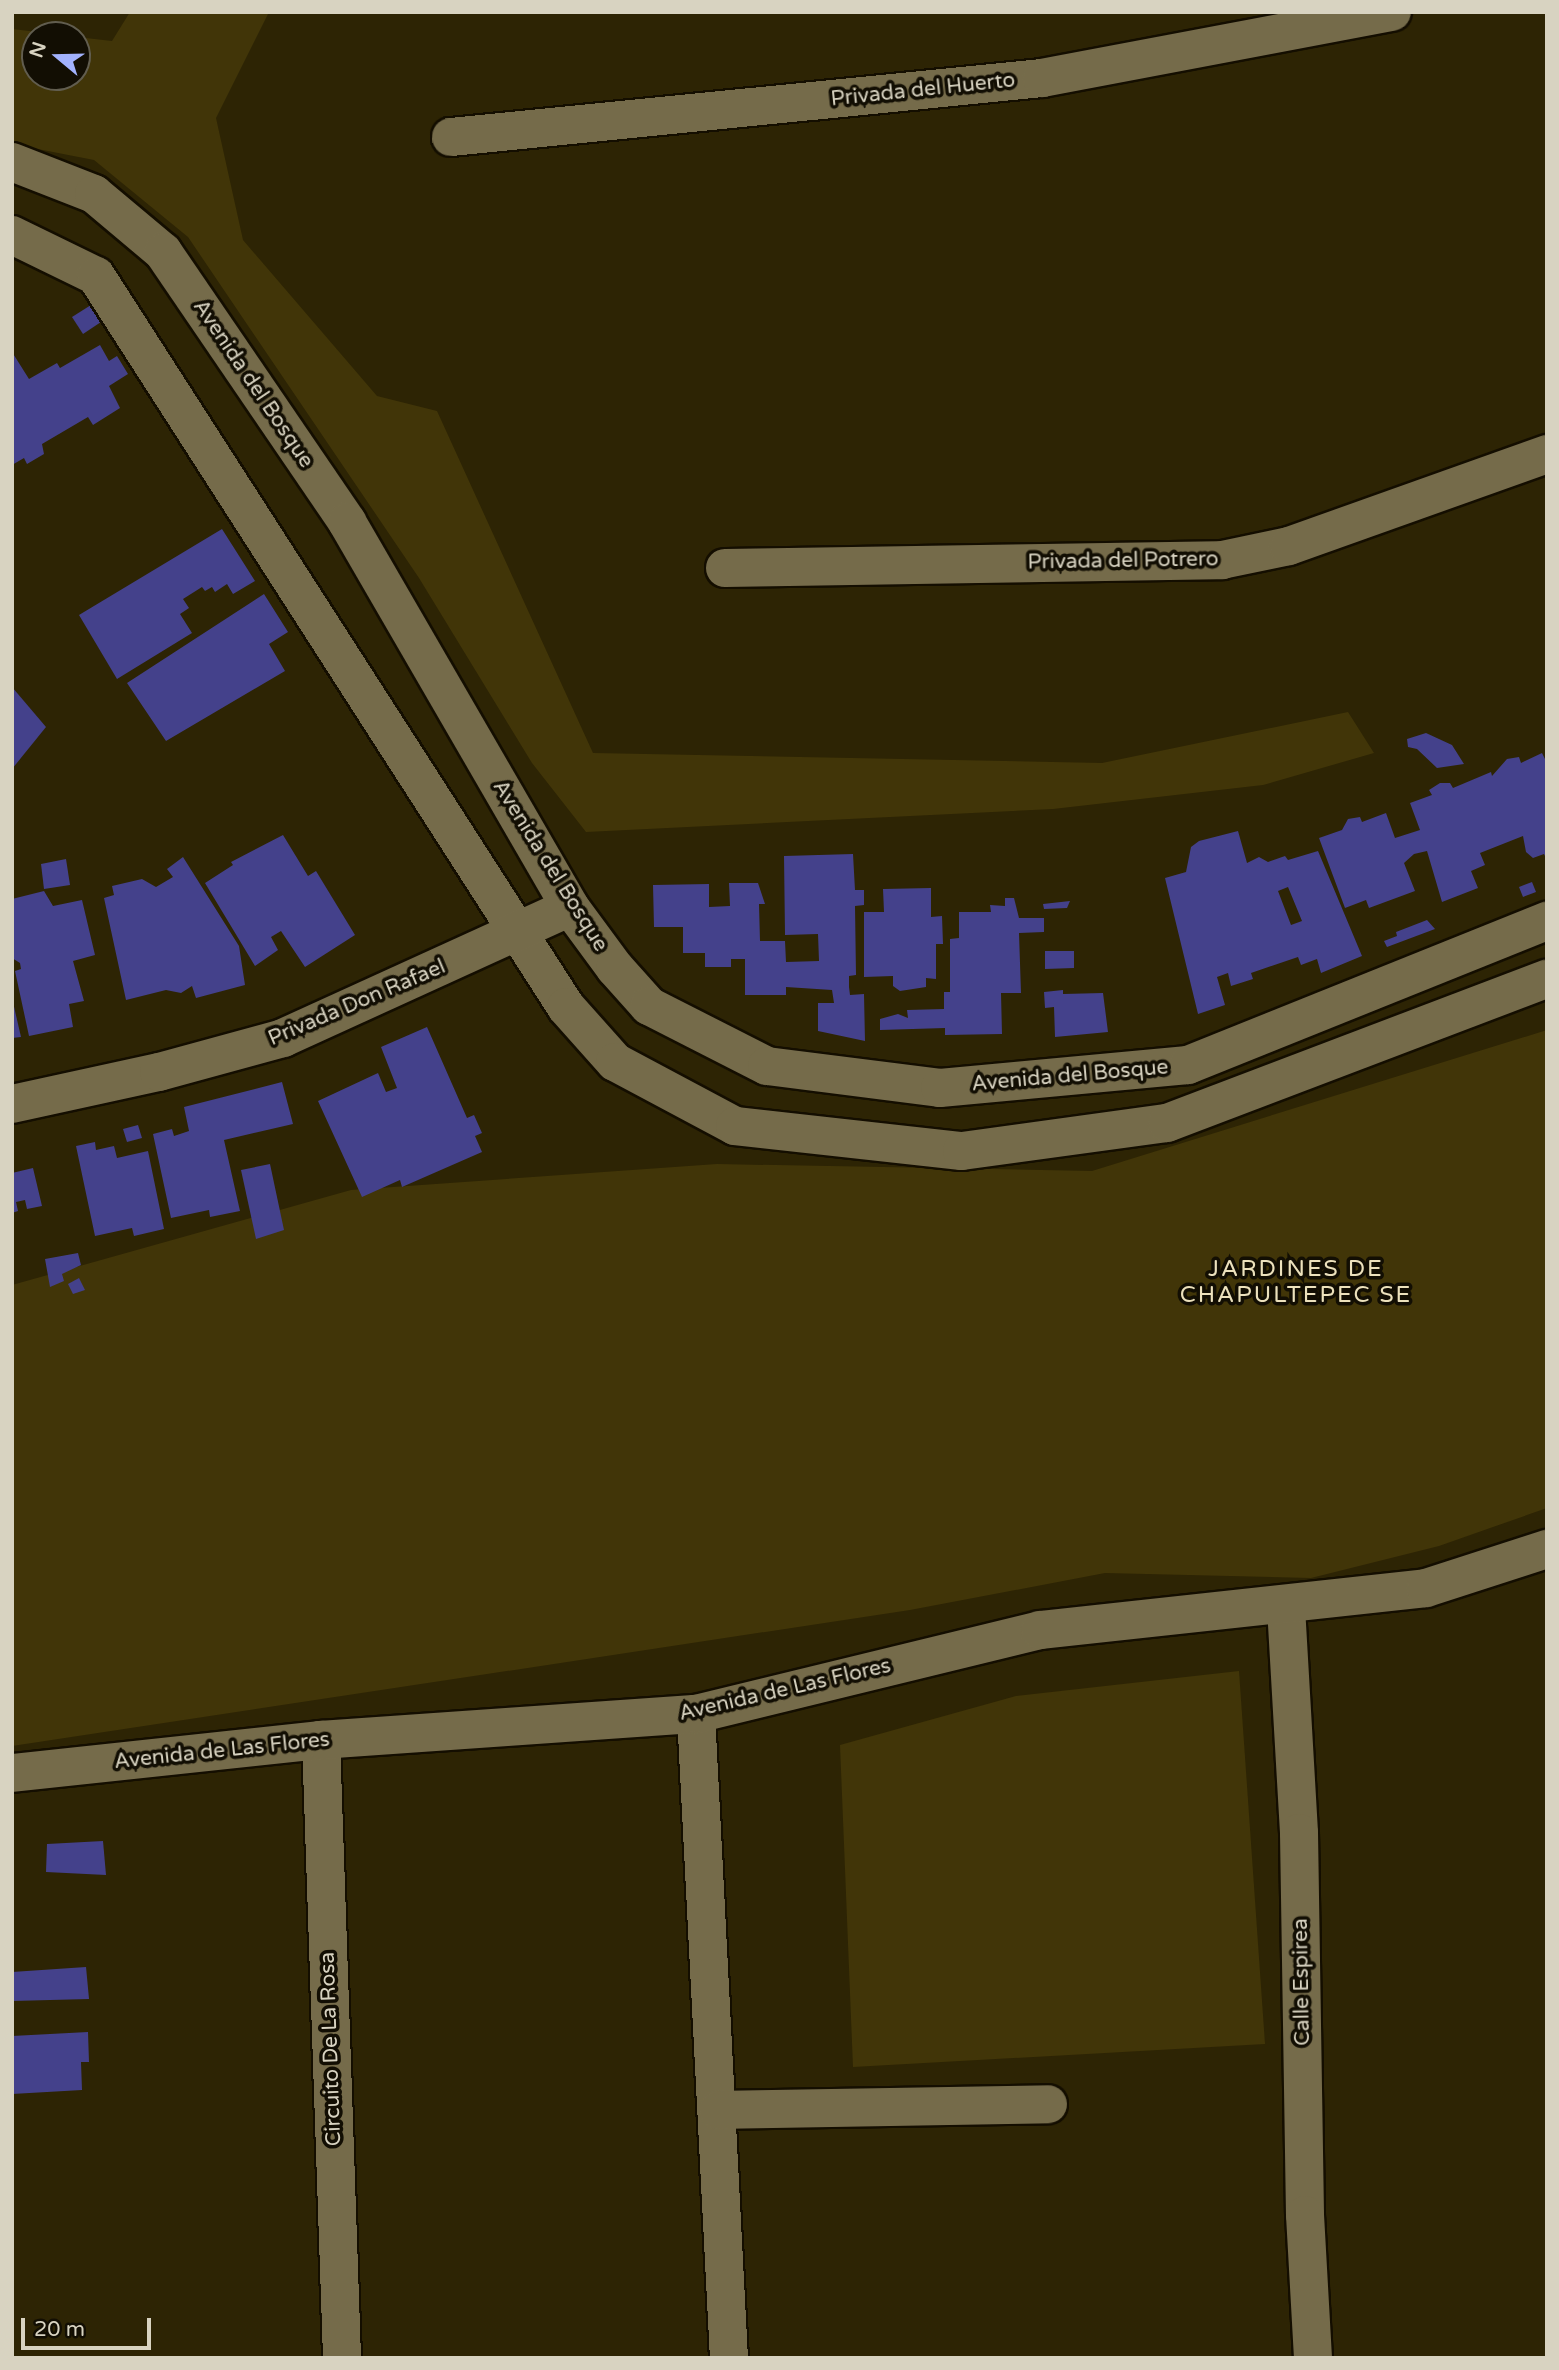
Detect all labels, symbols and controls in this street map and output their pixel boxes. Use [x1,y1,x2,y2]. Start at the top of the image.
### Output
north arrow [21,21,91,91]
text: N [25,39,51,61]
street label: Privada del Huerto [830,68,1016,112]
street label: Avenida del Bosque [187,295,319,473]
street label: Privada del Potrero [1027,547,1219,575]
street label: Avenida del Bosque [487,776,613,956]
street label: Privada Don Rafael [265,954,449,1052]
street label: Avenida del Bosque [971,1055,1169,1097]
district label: JARDINES DE CHAPULTEPEC SE [1182,1255,1410,1309]
street label: Avenida de Las Flores [677,1653,893,1727]
street label: Avenida de Las Flores [113,1727,331,1775]
street label: Calle Espirea [1288,1918,1316,2046]
street label: Circuito De La Rosa [315,1951,347,2147]
scale bar [24,2304,154,2348]
text: 20 m [34,2317,85,2342]

